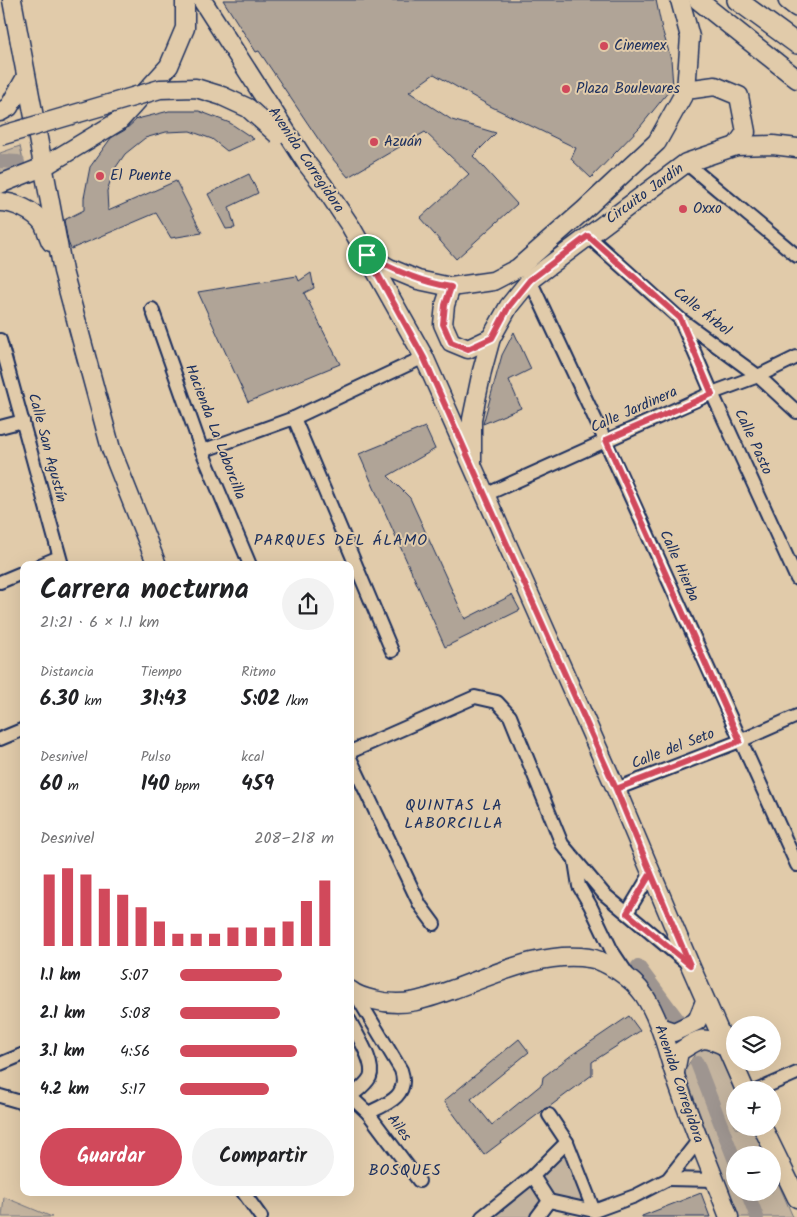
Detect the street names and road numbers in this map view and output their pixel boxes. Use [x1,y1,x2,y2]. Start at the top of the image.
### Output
street label: Avenida Corregidora [261,102,351,218]
street label: Circuito Jardín [601,157,689,231]
street label: Calle Árbol [668,281,737,343]
street label: Hacienda La Laborcilla [178,361,252,503]
street label: Calle Jardinera [587,380,681,440]
street label: Calle San Agustín [21,391,73,505]
street label: Calle Pasto [727,405,779,479]
street label: Calle Hierba [653,526,705,606]
street label: Calle del Seto [628,722,718,776]
street label: Avenida Corregidora [648,1022,710,1146]
street label: Ailes [381,1109,418,1147]

